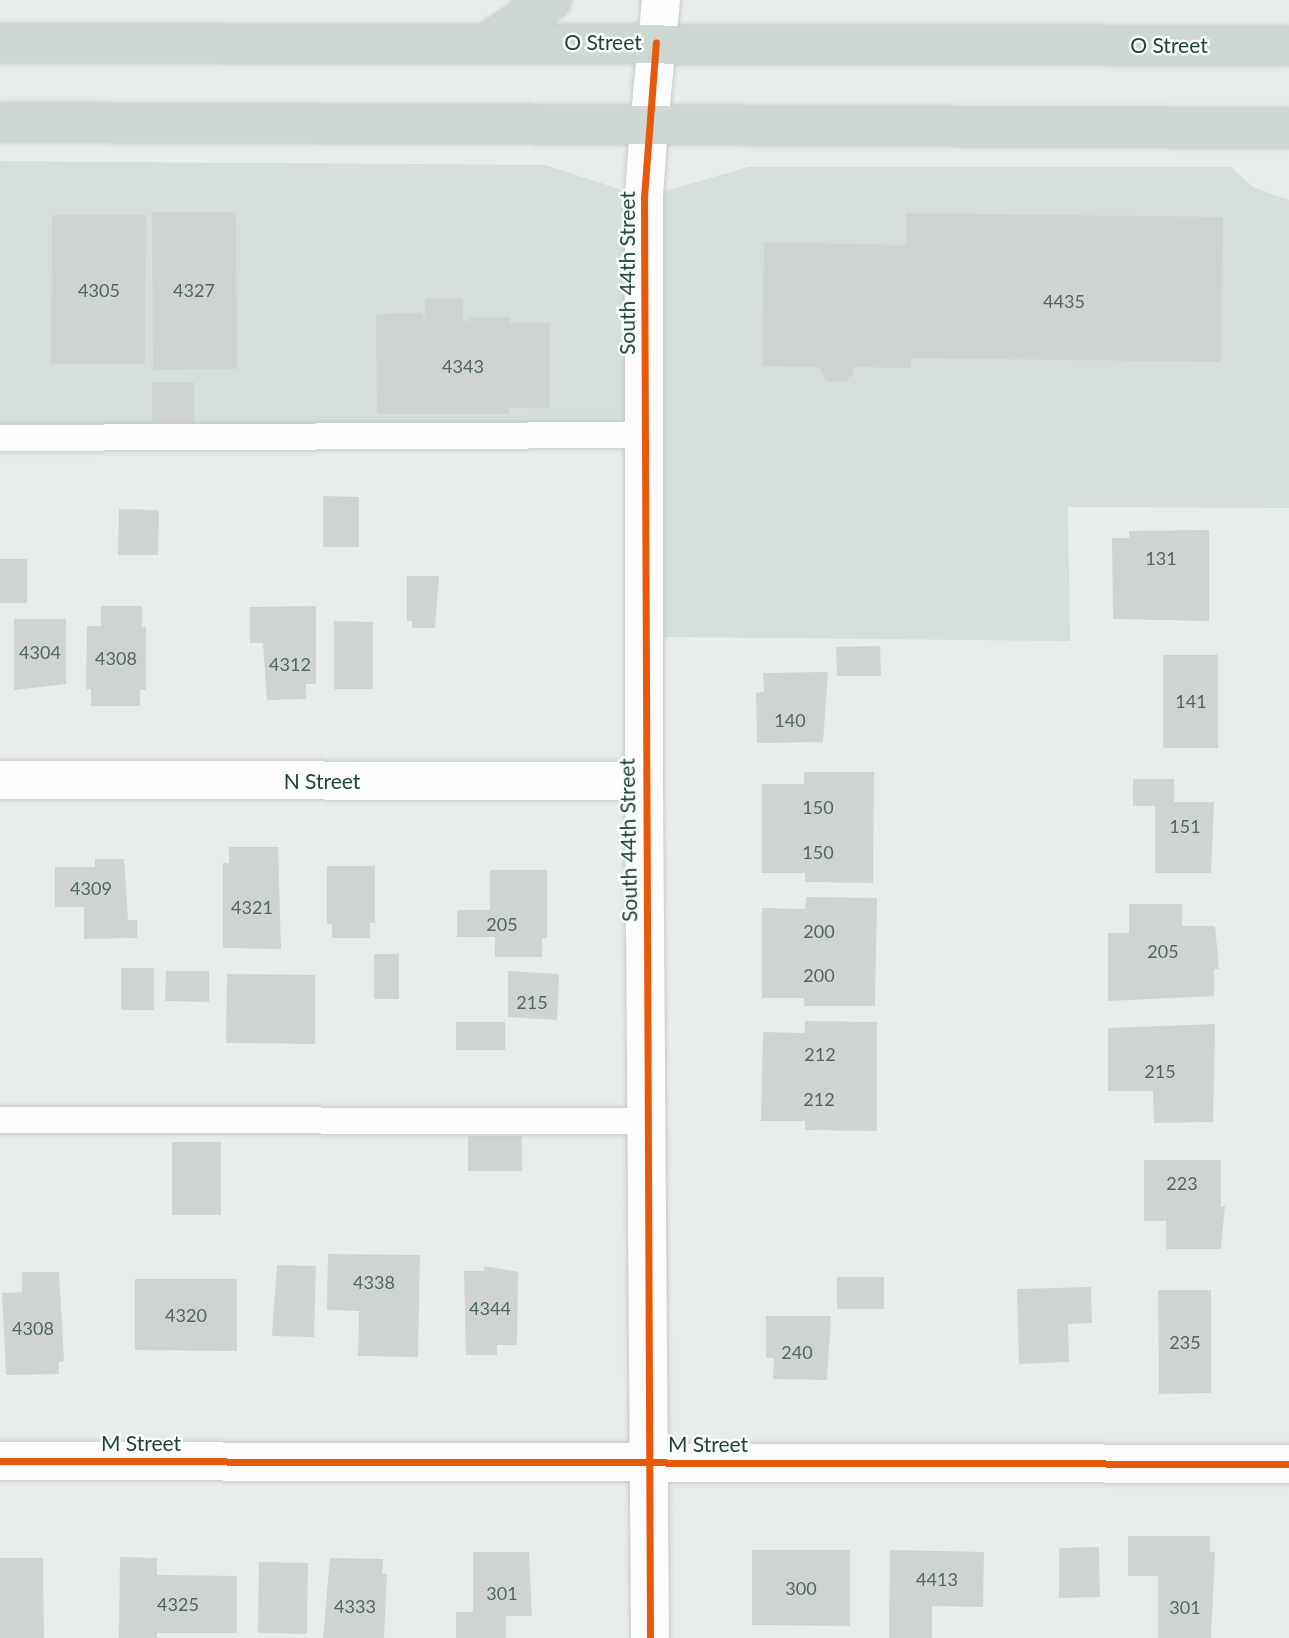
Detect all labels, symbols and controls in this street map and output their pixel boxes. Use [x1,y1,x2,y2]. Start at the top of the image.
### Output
street label: O Street [564,29,642,55]
street label: O Street [1130,32,1208,58]
street label: South 44th Street [614,191,640,355]
house number: 4305 [78,279,120,301]
house number: 4327 [173,279,215,301]
house number: 4435 [1043,290,1085,312]
house number: 4343 [442,355,484,377]
house number: 131 [1145,547,1177,569]
house number: 4304 [19,641,61,663]
house number: 4308 [95,647,137,669]
house number: 4312 [269,653,311,675]
house number: 141 [1175,690,1207,712]
house number: 140 [774,709,806,731]
street label: South 44th Street [614,758,642,922]
street label: N Street [284,768,360,794]
house number: 150 [802,796,834,818]
house number: 151 [1169,815,1201,837]
house number: 150 [802,841,834,863]
house number: 4309 [70,877,112,899]
house number: 4321 [231,896,273,918]
house number: 205 [486,913,518,935]
house number: 200 [803,920,835,942]
house number: 205 [1147,940,1179,962]
house number: 200 [803,964,835,986]
house number: 215 [516,991,548,1013]
house number: 212 [804,1043,836,1065]
house number: 215 [1144,1060,1176,1082]
house number: 212 [803,1088,835,1110]
house number: 223 [1166,1172,1198,1194]
house number: 4338 [353,1271,395,1293]
house number: 4344 [469,1297,511,1319]
house number: 4320 [165,1304,207,1326]
house number: 4308 [12,1317,54,1339]
house number: 235 [1169,1331,1201,1353]
house number: 240 [781,1341,813,1363]
street label: M Street [101,1430,181,1456]
street label: M Street [668,1431,748,1457]
house number: 4413 [916,1568,958,1590]
house number: 300 [785,1577,817,1599]
house number: 301 [486,1582,518,1604]
house number: 4325 [157,1593,199,1615]
house number: 4333 [334,1595,376,1617]
house number: 301 [1169,1596,1201,1618]

